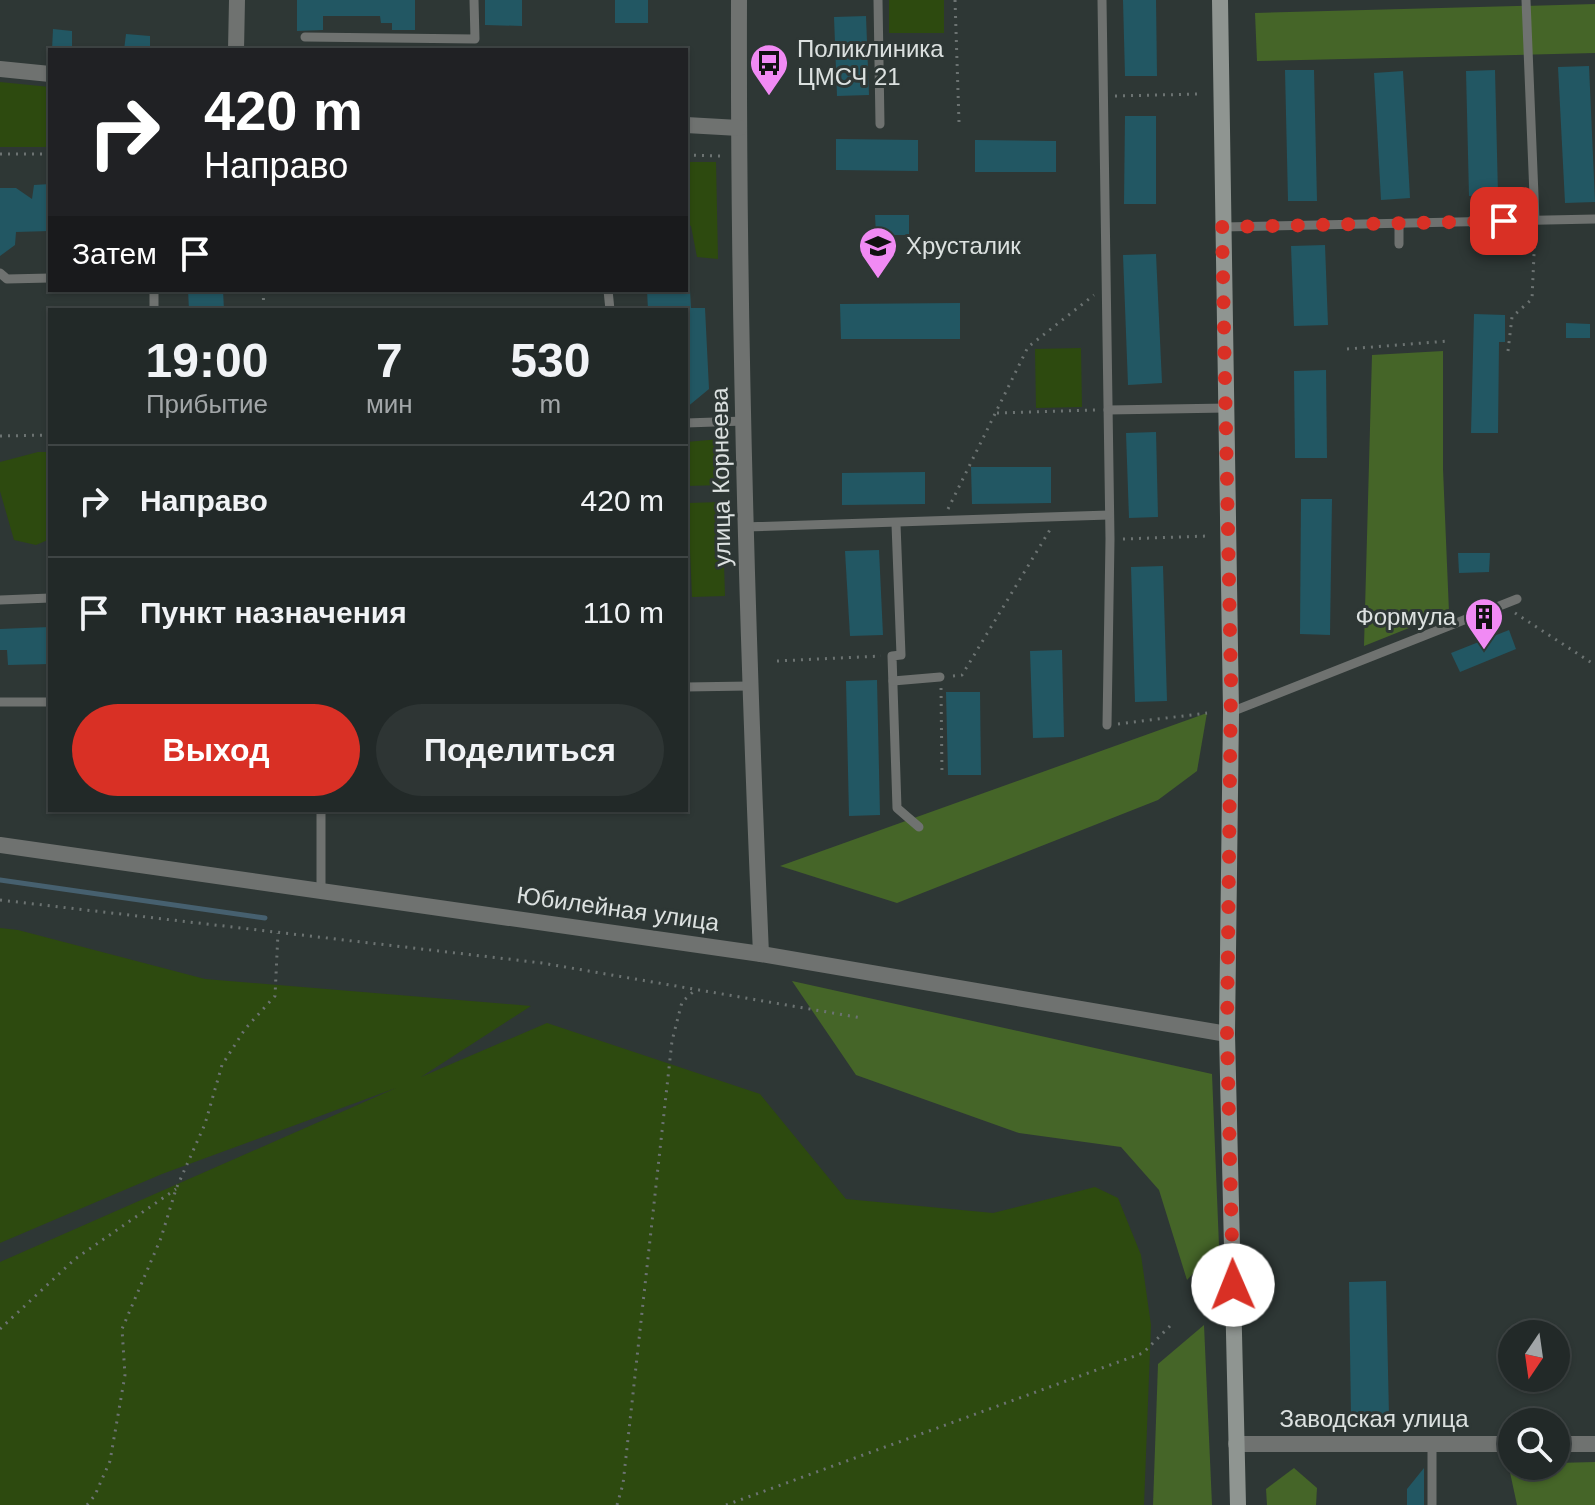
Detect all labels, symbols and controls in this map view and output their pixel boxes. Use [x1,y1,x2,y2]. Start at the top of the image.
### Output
place label: Поликлиника ЦМСЧ 21 [797,35,944,90]
bus stop icon: Поликлиника ЦМСЧ 21 [748,42,790,97]
text: 420 m [204,79,363,142]
icon: right [72,80,176,184]
text: Направо [204,145,348,186]
pin [1470,187,1538,255]
icon: arrive [1482,199,1526,243]
school or university icon: Хрусталик [857,225,899,280]
icon: arrive [173,232,217,276]
place label: Хрусталик [906,232,1021,259]
text: Затем [72,237,157,270]
text: 19:00 [146,334,268,387]
text: 7 [376,334,403,387]
text: 530 [510,334,590,387]
street label: улица Корнеева [705,387,736,567]
text: Прибытие [146,389,268,419]
text: мин [366,389,413,419]
text: m [540,389,561,419]
icon: right [72,479,116,523]
text: Направо [140,484,268,517]
text: 420 m [581,484,664,517]
icon: arrive [72,591,116,635]
text: Пункт назначения [140,596,407,629]
text: 110 m [583,596,664,629]
building icon: Формула [1463,596,1505,651]
place label: Формула [1355,603,1457,630]
button: Выход [72,704,360,796]
button: Поделиться [376,704,664,796]
street label: Юбилейная улица [515,881,722,936]
position arrow [1191,1243,1275,1327]
north arrow [1498,1320,1570,1392]
map controls [1498,1320,1570,1480]
street label: Заводская улица [1279,1405,1469,1432]
button: search [1498,1408,1570,1480]

